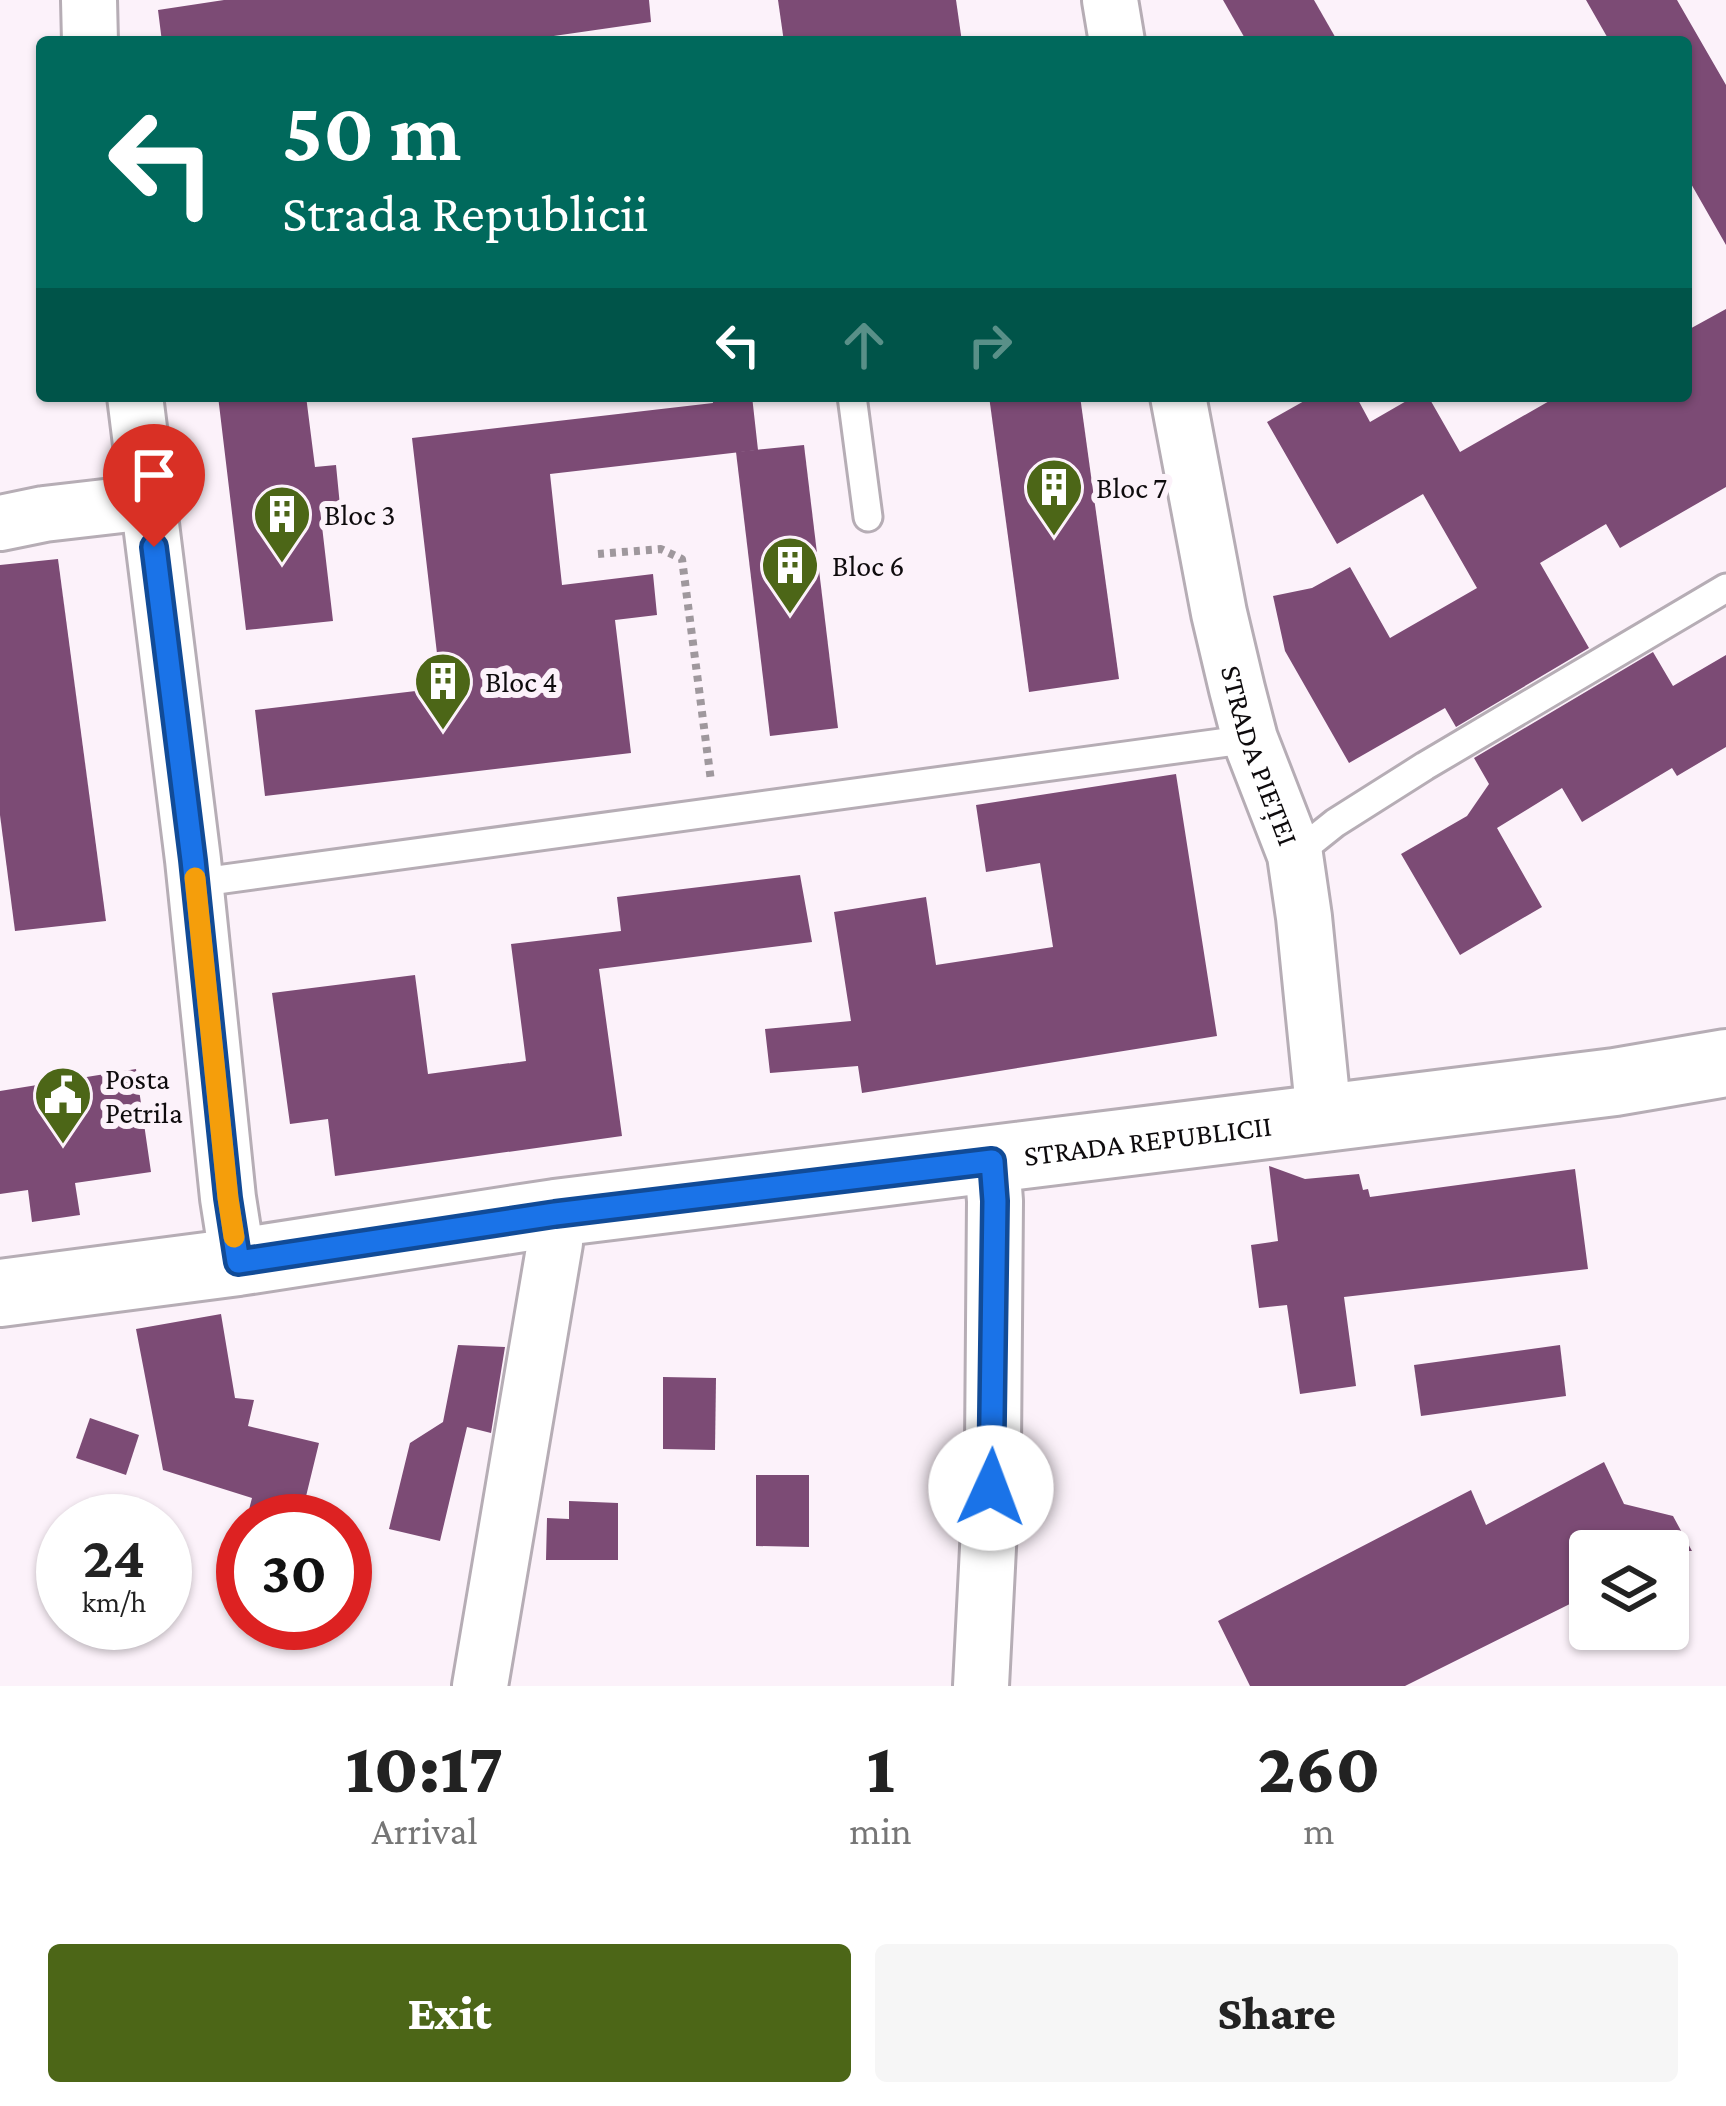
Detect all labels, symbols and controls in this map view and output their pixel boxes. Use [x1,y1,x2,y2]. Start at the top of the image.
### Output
icon: left [84,84,240,240]
text: 50 m [282,85,461,178]
text: Strada Republicii [282,183,649,243]
icon: left [705,312,771,378]
icon: ahead [831,312,897,378]
icon: right [957,312,1023,378]
pin [103,424,205,547]
icon: arrive [121,442,187,508]
building icon: Bloc 7 [1023,456,1085,538]
place label: Bloc 7 [1096,471,1167,504]
building icon: Bloc 3 [251,483,313,565]
place label: Bloc 3 [324,498,395,531]
building icon: Bloc 6 [759,534,821,616]
place label: Bloc 6 [832,549,904,582]
building icon: Bloc 4 [412,650,474,732]
street label: STRADA PIEȚEI [1215,662,1306,850]
place label: Bloc 4 [485,665,558,698]
place label: Posta Petrila [105,1062,183,1129]
public building icon: Posta Petrila [32,1064,94,1146]
street label: STRADA REPUBLICII [1022,1108,1273,1171]
position arrow [928,1425,1054,1551]
speed limit sign: 30 [216,1494,372,1650]
text: 24 [83,1523,145,1590]
map controls [1569,1530,1689,1650]
button: layers [1569,1530,1689,1650]
text: km/h [82,1585,146,1618]
text: 10:17 [346,1727,504,1807]
text: 1 [866,1727,895,1807]
text: 260 [1257,1727,1380,1807]
text: Arrival [372,1809,478,1852]
text: min [849,1809,912,1852]
text: m [1303,1809,1335,1852]
button: Exit [48,1944,851,2082]
button: Share [875,1944,1678,2082]

